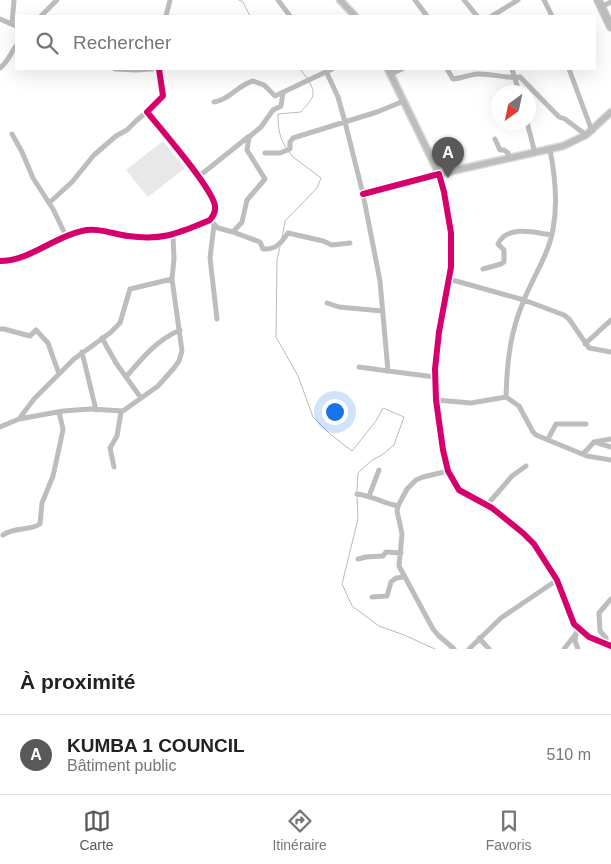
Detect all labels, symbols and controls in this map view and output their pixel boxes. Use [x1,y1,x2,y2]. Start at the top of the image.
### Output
search box [15,15,596,70]
icon: search [33,29,61,57]
text: Rechercher [73,32,171,53]
north arrow [491,85,536,130]
pin: A [432,137,464,178]
your location [322,399,348,425]
text: À proximité [20,670,136,693]
text: KUMBA 1 COUNCIL [67,735,245,756]
text: A [30,746,42,763]
text: 510 m [547,746,591,763]
text: Bâtiment public [67,757,176,774]
tab: Carte [79,807,114,853]
tab: Itinéraire [272,807,327,853]
tab: Favoris [486,807,532,853]

